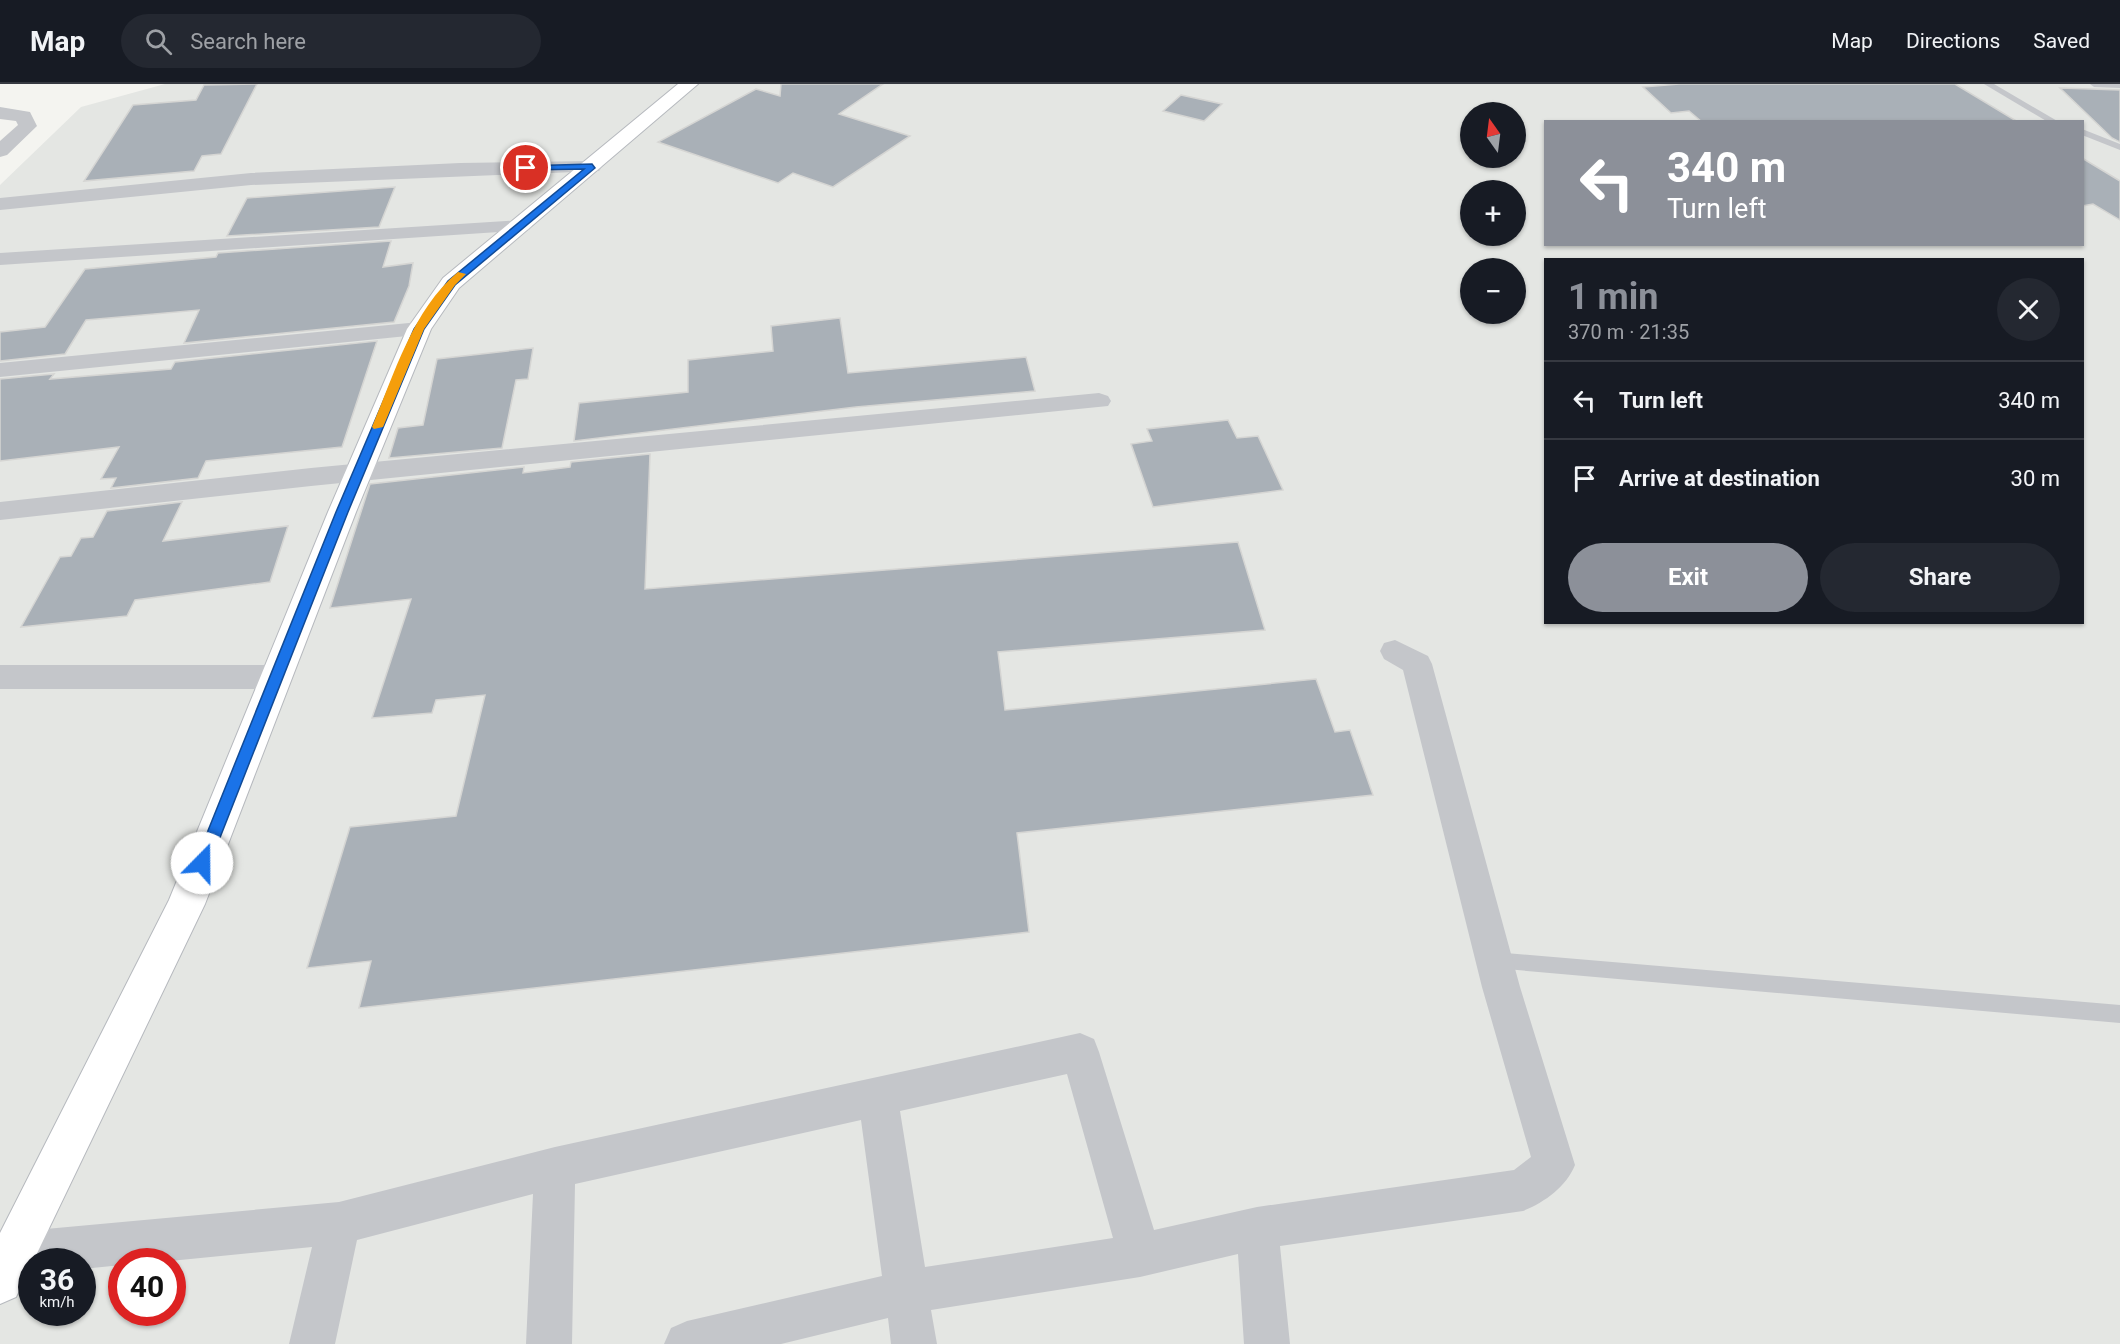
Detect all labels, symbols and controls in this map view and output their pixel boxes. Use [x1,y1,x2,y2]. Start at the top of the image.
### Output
search box [121,14,541,68]
text: Map [30,25,85,58]
icon: search [142,25,175,58]
text: Search here [190,29,306,54]
text: Map [1831,29,1873,53]
text: Directions [1906,29,2000,53]
text: Saved [2033,29,2090,53]
north arrow [1460,102,1526,168]
map controls [1460,102,1526,324]
pin [500,142,551,193]
text: 340 m [1667,143,1786,192]
icon: left [1568,144,1646,222]
icon: arrive [509,151,542,184]
button: + [1460,180,1526,246]
text: Turn left [1667,193,1767,225]
button: − [1460,258,1526,324]
text: 1 min [1568,276,1659,318]
button: close [1997,278,2060,341]
text: 370 m · 21:35 [1568,320,1689,344]
icon: left [1568,384,1601,417]
text: Turn left [1619,388,1703,413]
text: 340 m [1998,388,2060,413]
icon: arrive [1568,462,1601,495]
text: Arrive at destination [1619,466,1820,491]
text: 30 m [2011,466,2060,491]
button: Exit [1568,543,1808,612]
button: Share [1820,543,2060,612]
position arrow [170,831,234,895]
speed limit sign: 40 [108,1248,186,1326]
text: 36 [40,1262,74,1297]
text: km/h [39,1293,75,1311]

